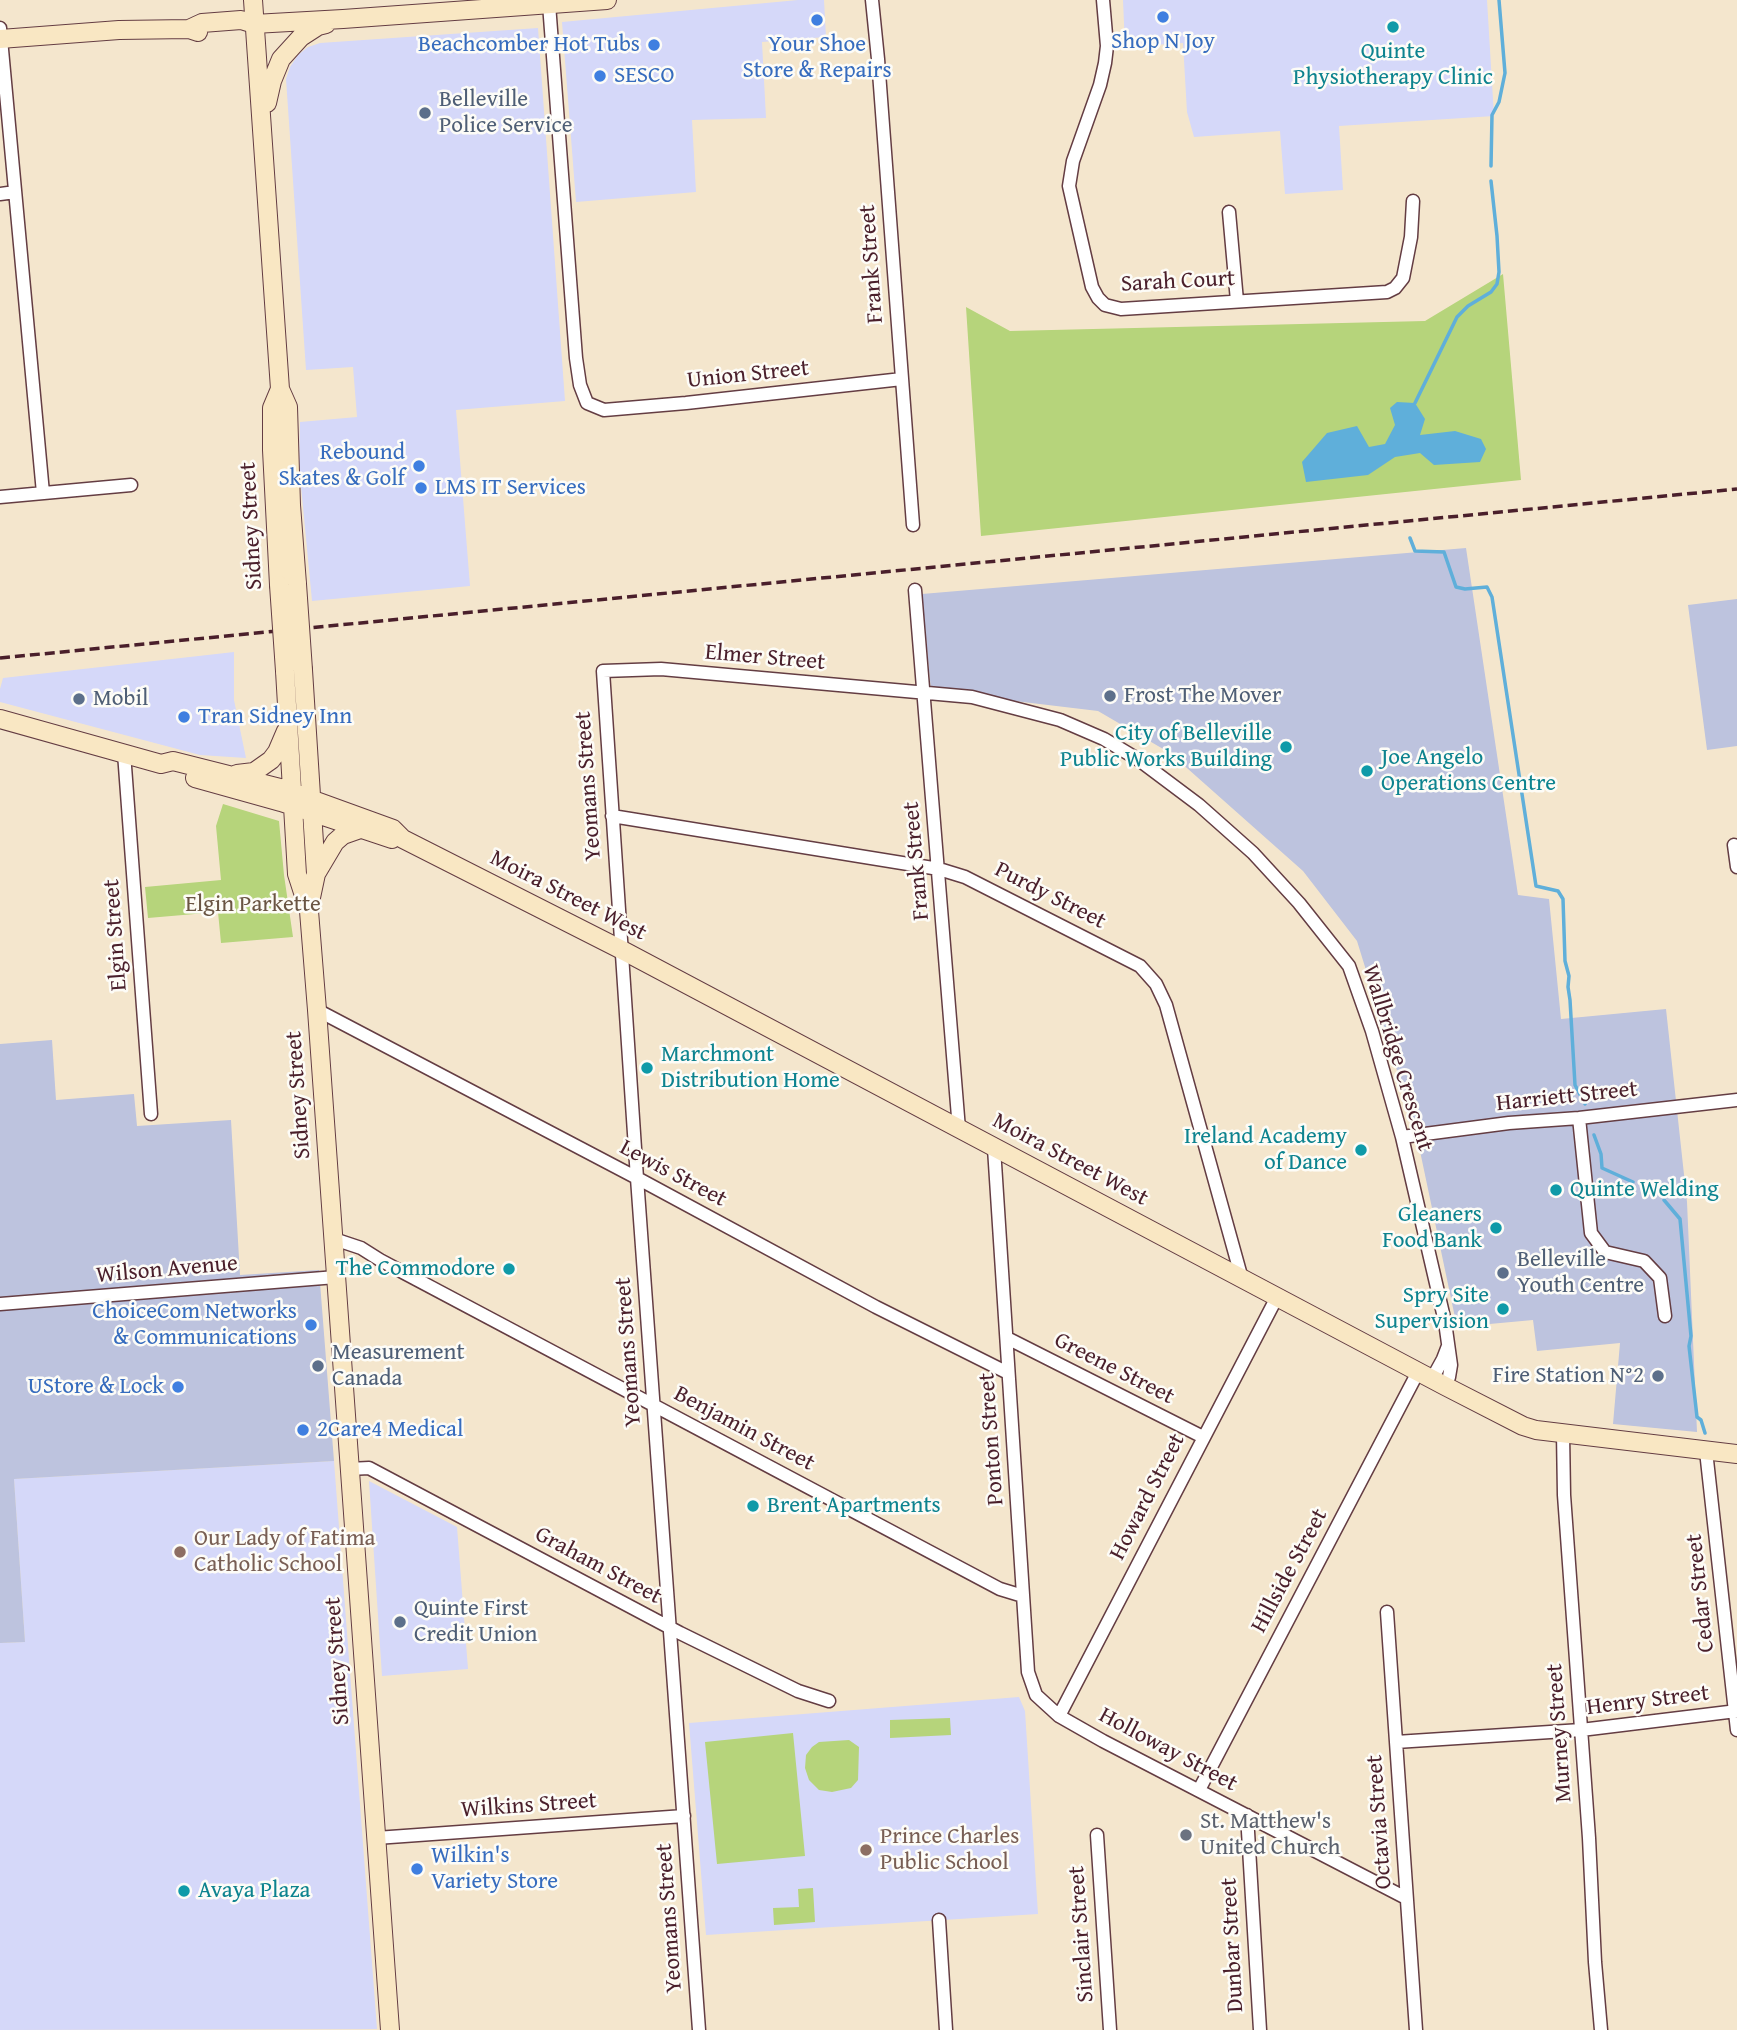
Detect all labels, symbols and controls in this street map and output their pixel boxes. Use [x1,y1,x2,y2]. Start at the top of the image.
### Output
marker: Shop N Joy [1155,9,1171,25]
marker: Your Shoe Store & Repairs [809,12,825,28]
marker: Quinte Physiotherapy Clinic [1385,19,1401,35]
place label: Shop N Joy [1111,28,1215,56]
place label: Beachcomber Hot Tubs [418,31,640,59]
place label: Your Shoe Store & Repairs [742,31,892,85]
marker: Beachcomber Hot Tubs [646,37,662,53]
place label: Quinte Physiotherapy Clinic [1293,38,1493,92]
place label: SESCO [614,62,675,90]
marker: SESCO [592,68,608,84]
place label: Belleville Police Service [439,86,572,140]
marker: Belleville Police Service [417,105,433,121]
street label: Frank Street [854,204,890,324]
street label: Sarah Court [1120,265,1236,299]
street label: Union Street [686,355,810,395]
place label: Rebound Skates & Golf [278,439,405,493]
marker: Rebound Skates & Golf [411,458,427,474]
street label: Sidney Street [235,461,269,591]
place label: LMS IT Services [435,474,586,502]
marker: LMS IT Services [413,480,429,496]
street label: Elmer Street [704,639,826,677]
place label: Frost The Mover [1124,682,1281,710]
place label: Mobil [93,685,148,713]
marker: Frost The Mover [1102,688,1118,704]
marker: Mobil [71,691,87,707]
place label: Tran Sidney Inn [198,703,352,731]
marker: Tran Sidney Inn [176,709,192,725]
street label: Yeomans Street [570,710,608,862]
place label: City of Belleville Public Works Building [1060,720,1272,774]
marker: City of Belleville Public Works Building [1278,739,1294,755]
place label: Joe Angelo Operations Centre [1381,744,1556,798]
marker: Joe Angelo Operations Centre [1359,763,1375,779]
street label: Frank Street [898,800,936,922]
street label: Moira Street West [485,845,651,947]
street label: Purdy Street [990,856,1110,936]
street label: Elgin Street [98,878,134,992]
park label: Elgin Parkette [185,891,321,919]
street label: Wallbridge Crescent [1356,961,1438,1155]
street label: Sidney Street [281,1030,317,1160]
place label: Marchmont Distribution Home [661,1041,840,1095]
marker: Marchmont Distribution Home [639,1060,655,1076]
street label: Harriett Street [1495,1076,1639,1118]
street label: Moira Street West [988,1107,1152,1213]
place label: Ireland Academy of Dance [1184,1123,1347,1177]
street label: Lewis Street [615,1134,731,1214]
marker: Ireland Academy of Dance [1353,1142,1369,1158]
place label: Quinte Welding [1570,1176,1719,1204]
marker: Quinte Welding [1548,1182,1564,1198]
place label: Gleaners Food Bank [1382,1201,1482,1255]
marker: Gleaners Food Bank [1488,1220,1504,1236]
place label: Belleville Youth Centre [1517,1246,1644,1300]
street label: Wilson Avenue [95,1250,239,1290]
place label: The Commodore [336,1255,495,1283]
marker: The Commodore [501,1261,517,1277]
marker: Belleville Youth Centre [1495,1265,1511,1281]
street label: Yeomans Street [610,1276,648,1428]
place label: Spry Site Supervision [1374,1282,1489,1336]
place label: ChoiceCom Networks & Communications [92,1298,297,1352]
marker: Spry Site Supervision [1495,1301,1511,1317]
marker: ChoiceCom Networks & Communications [303,1317,319,1333]
street label: Greene Street [1049,1327,1179,1411]
place label: Measurement Canada [332,1339,465,1393]
marker: Measurement Canada [310,1358,326,1374]
place label: Fire Station N°2 [1492,1362,1644,1390]
marker: Fire Station N°2 [1650,1368,1666,1384]
street label: Ponton Street [974,1372,1010,1506]
place label: UStore & Lock [28,1373,164,1401]
marker: UStore & Lock [170,1379,186,1395]
street label: Benjamin Street [669,1380,819,1478]
place label: 2Care4 Medical [317,1416,463,1444]
marker: 2Care4 Medical [295,1422,311,1438]
street label: Howard Street [1104,1429,1192,1565]
place label: Brent Apartments [767,1492,941,1520]
marker: Brent Apartments [745,1498,761,1514]
street label: Hillside Street [1246,1504,1334,1638]
street label: Graham Street [530,1521,666,1611]
place label: Our Lady of Fatima Catholic School [194,1525,375,1579]
street label: Cedar Street [1681,1532,1721,1654]
marker: Our Lady of Fatima Catholic School [172,1544,188,1560]
place label: Quinte First Credit Union [414,1595,538,1649]
street label: Sidney Street [320,1596,356,1726]
marker: Quinte First Credit Union [392,1614,408,1630]
street label: Murney Street [1541,1663,1579,1803]
street label: Henry Street [1585,1680,1711,1722]
street label: Holloway Street [1094,1702,1242,1798]
street label: Octavia Street [1362,1754,1398,1890]
street label: Wilkins Street [460,1787,598,1825]
place label: St. Matthew's United Church [1200,1808,1341,1862]
place label: Prince Charles Public School [880,1823,1019,1877]
marker: St. Matthew's United Church [1178,1827,1194,1843]
place label: Wilkin's Variety Store [431,1842,558,1896]
street label: Yeomans Street [651,1842,689,1994]
marker: Prince Charles Public School [858,1842,874,1858]
marker: Wilkin's Variety Store [409,1861,425,1877]
street label: Sinclair Street [1063,1865,1101,2003]
place label: Avaya Plaza [198,1877,310,1905]
street label: Dunbar Street [1216,1877,1250,2013]
marker: Avaya Plaza [176,1883,192,1899]

